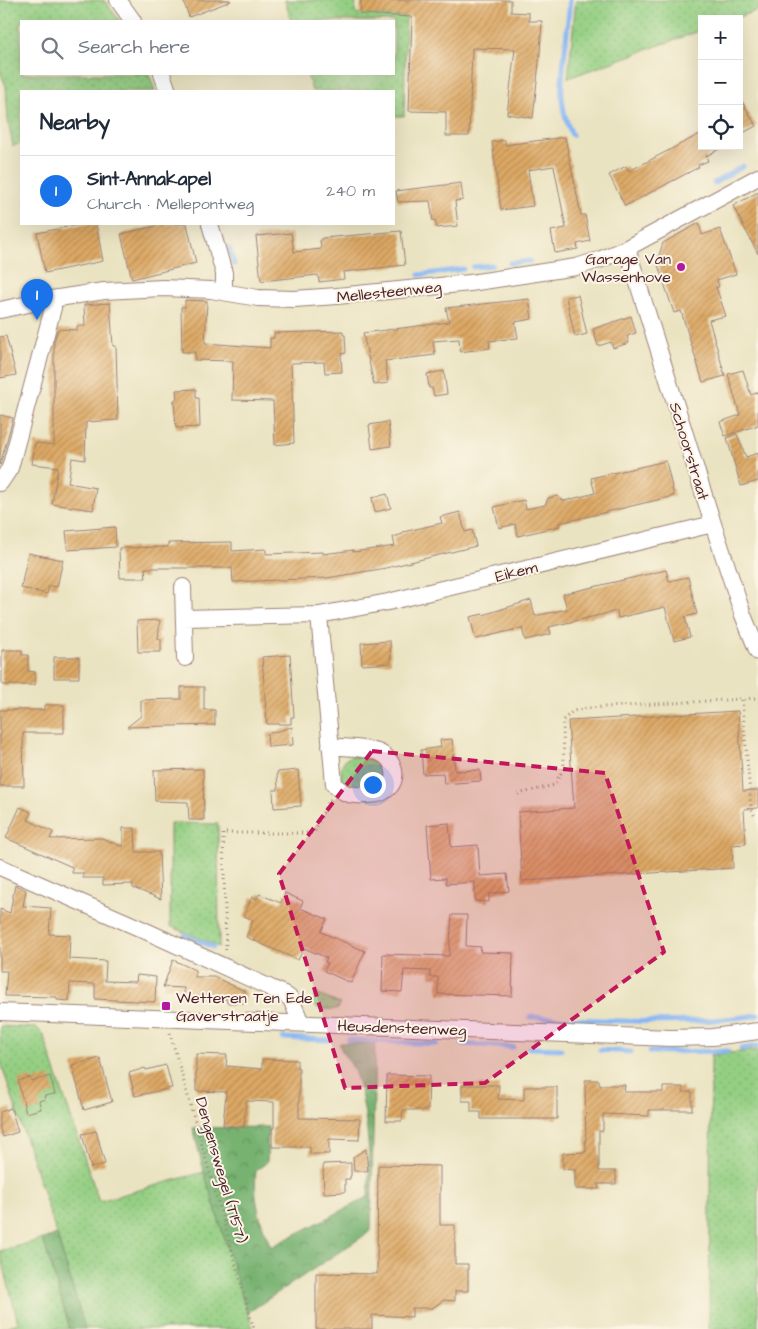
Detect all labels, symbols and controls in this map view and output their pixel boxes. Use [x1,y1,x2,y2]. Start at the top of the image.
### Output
map controls [698,15,743,150]
button: + [698,15,743,60]
search box [20,20,395,75]
icon: search [38,34,66,62]
text: Search here [78,34,190,61]
button: − [698,60,743,105]
button: locate [698,105,743,150]
text: Nearby [40,108,110,137]
text: Sint-Annakapel [87,166,211,193]
text: 1 [55,180,57,202]
text: 240 m [326,180,375,202]
text: Church · Mellepontweg [87,193,254,215]
place label: Garage Van Wassenhove [581,248,671,288]
marker: Garage Van Wassenhove [675,261,687,273]
street label: Mellesteenweg [336,276,443,309]
pin: 1 [21,279,53,320]
street label: Schoorstraat [664,400,715,503]
street label: Eikem [493,556,540,588]
your location [360,772,386,798]
place label: Wetteren Ten Ede Gaverstraatje [176,987,313,1027]
marker: Wetteren Ten Ede Gaverstraatje [160,1000,172,1012]
street label: Heusdensteenweg [337,1015,467,1042]
street label: Dengenswegel (T157) [189,1095,253,1247]

